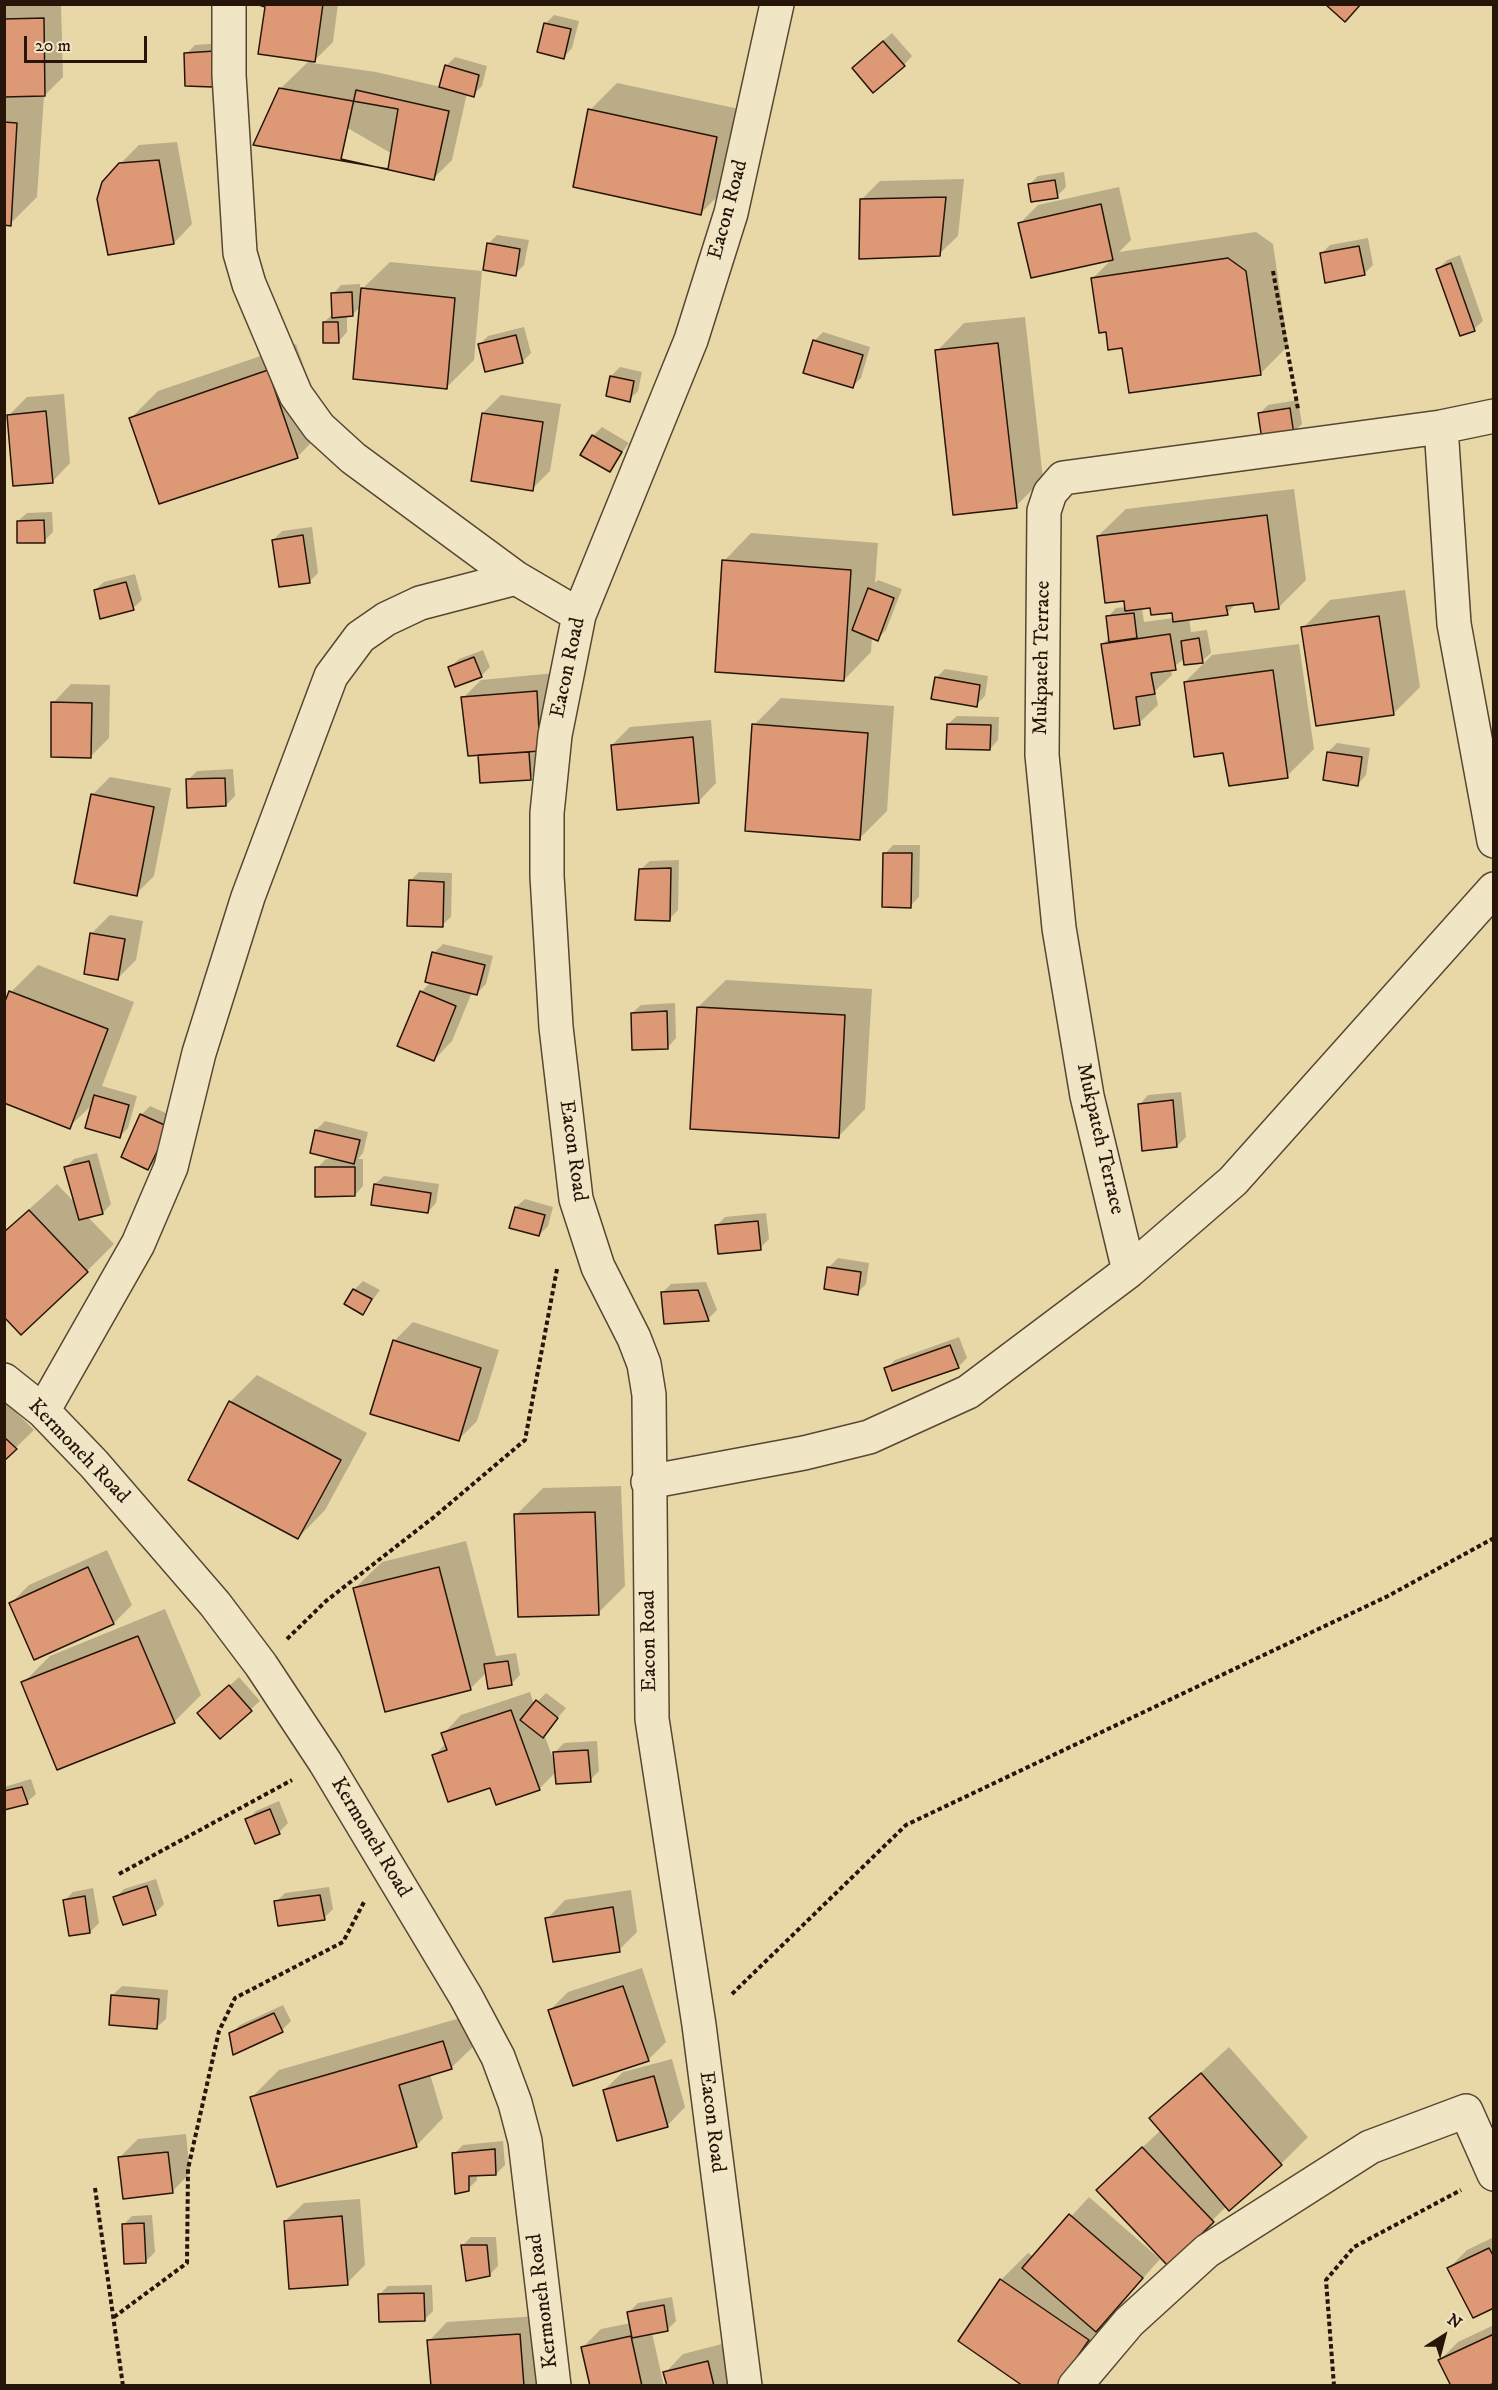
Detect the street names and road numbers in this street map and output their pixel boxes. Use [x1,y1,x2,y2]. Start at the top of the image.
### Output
street label: Eacon Road [704,157,754,263]
street label: Mukpateh Terrace [1029,581,1057,735]
street label: Eacon Road [546,615,592,721]
street label: Mukpateh Terrace [1069,1061,1129,1217]
street label: Eacon Road [552,1099,592,1203]
street label: Kermoneh Road [22,1394,134,1510]
street label: Eacon Road [637,1590,663,1692]
street label: Kermoneh Road [324,1773,416,1903]
street label: Eacon Road [692,2070,730,2174]
street label: Kermoneh Road [523,2232,565,2370]

